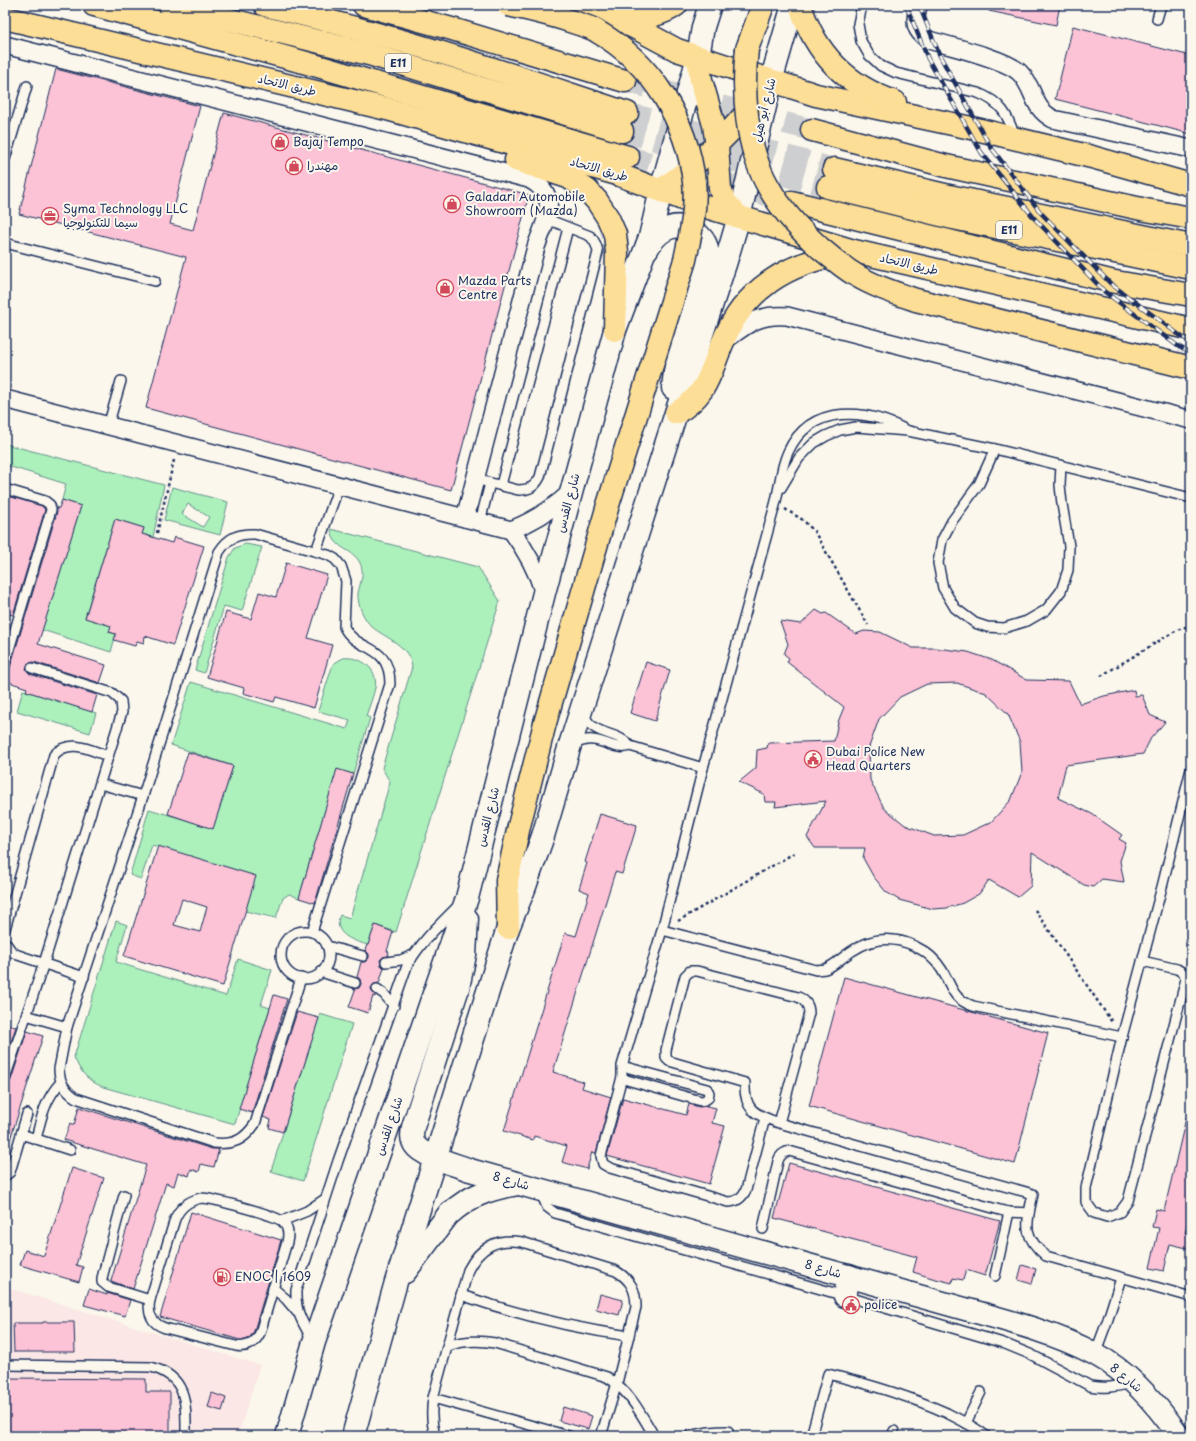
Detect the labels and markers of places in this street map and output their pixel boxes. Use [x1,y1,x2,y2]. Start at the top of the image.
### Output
shop icon: Bajaj Tempo [270,132,290,152]
place label: Bajaj Tempo [293,132,364,150]
shop icon: مهندرا [284,156,304,176]
place label: مهندرا [307,156,338,174]
place label: Galadari Automobile Showroom (Mazda) [465,187,585,219]
shop icon: Galadari Automobile Showroom (Mazda) [442,194,462,214]
place label: Syma Technology LLC سيما للتكنولوجيا [63,199,188,231]
office icon: Syma Technology LLC سيما للتكنولوجيا [40,206,60,226]
place label: Mazda Parts Centre [458,271,532,303]
shop icon: Mazda Parts Centre [435,278,455,298]
place label: Dubai Police New Head Quarters [826,742,926,774]
public building icon: Dubai Police New Head Quarters [803,749,823,769]
fuel station icon: ENOC | 1609 [212,1267,232,1287]
place label: ENOC | 1609 [235,1267,311,1285]
public building icon: police [841,1295,861,1315]
place label: police [864,1295,897,1313]

